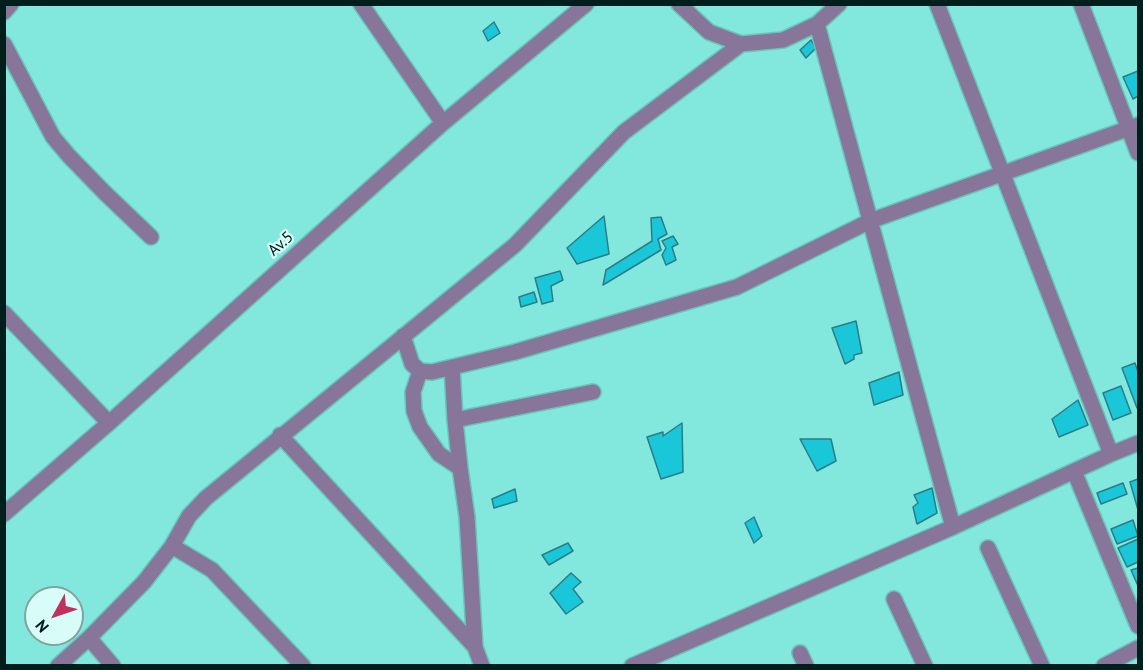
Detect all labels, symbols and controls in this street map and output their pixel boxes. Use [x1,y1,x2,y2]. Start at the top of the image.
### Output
street label: Av.5 [264,228,298,260]
north arrow [24,586,84,646]
text: N [31,616,53,637]

